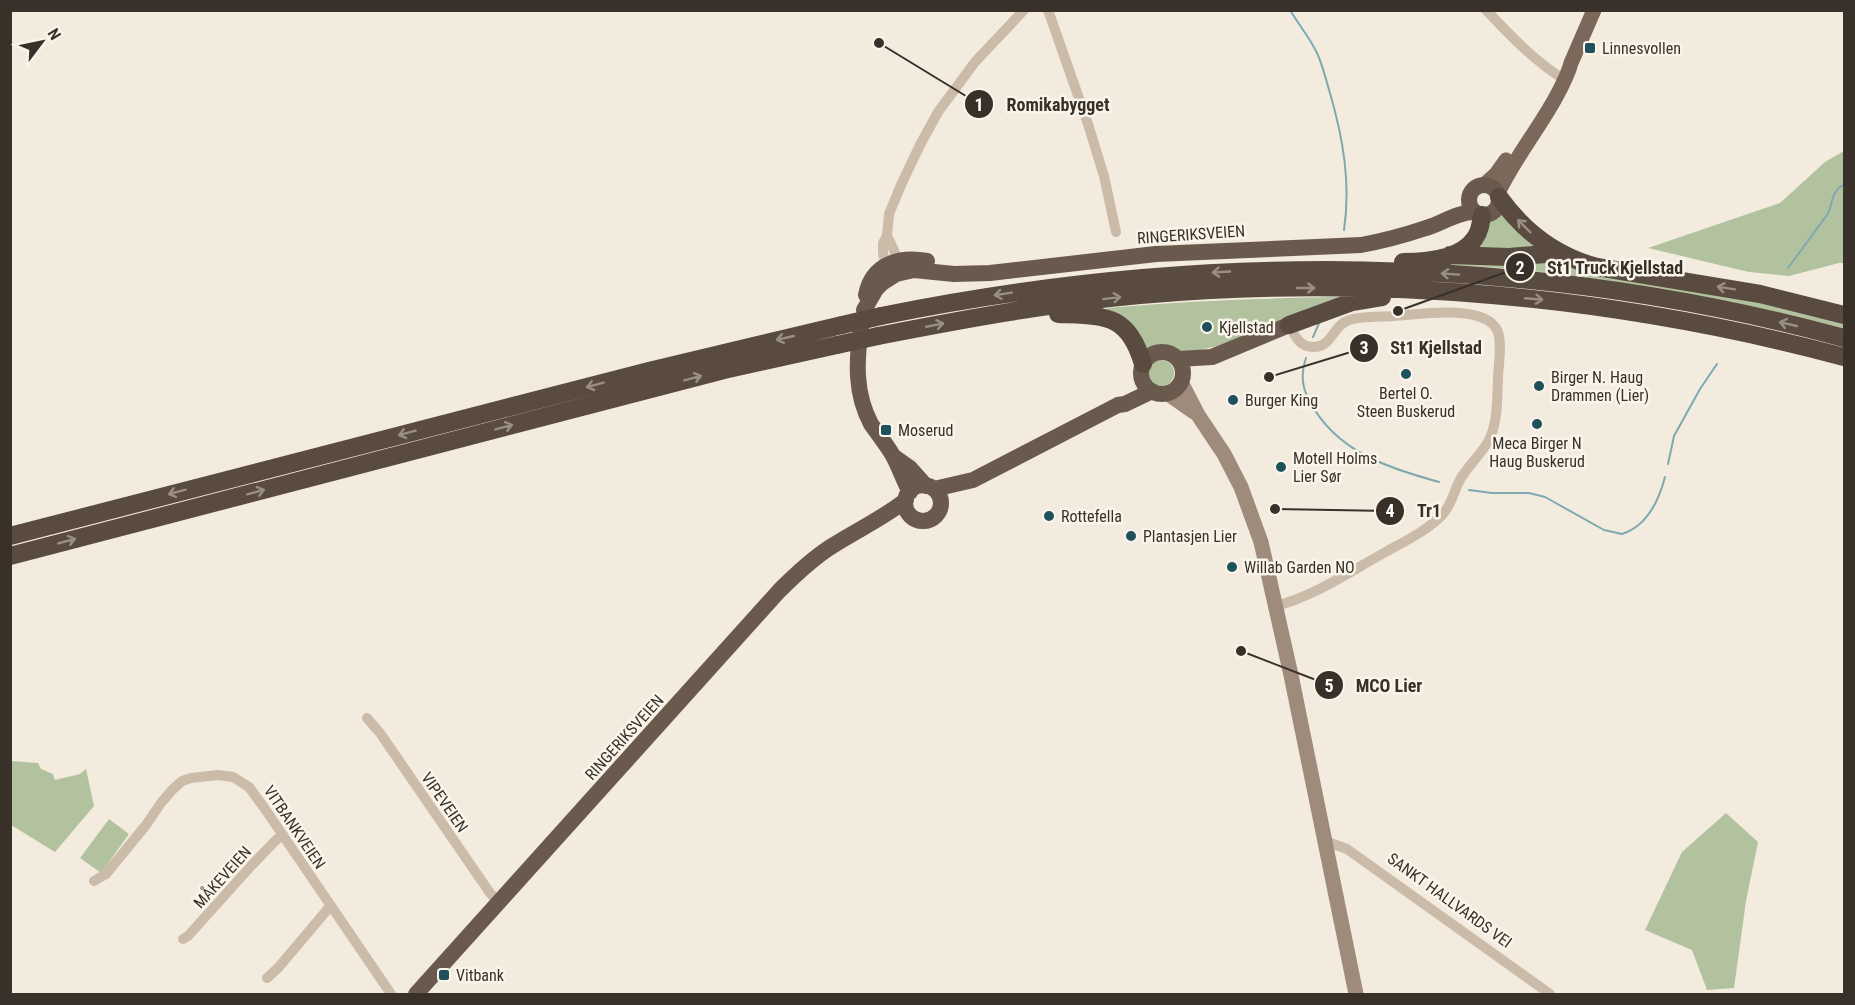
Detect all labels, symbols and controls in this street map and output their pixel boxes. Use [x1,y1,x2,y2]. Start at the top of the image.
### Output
north arrow [12,12,72,72]
text: N [44,25,65,44]
place label: Linnesvollen [1602,39,1681,58]
marker: Linnesvollen [1583,41,1597,55]
callout: Romikabygget [964,86,1121,122]
text: 1 [974,94,984,115]
text: Romikabygget [1007,94,1110,115]
one-way arrow [1516,219,1531,234]
street label: RINGERIKSVEIEN [1136,221,1246,248]
callout: St1 Truck Kjellstad [1505,249,1696,285]
text: 2 [1515,257,1525,278]
text: St1 Truck Kjellstad [1547,257,1683,278]
one-way arrow [1211,267,1231,278]
one-way arrow [1440,269,1460,280]
one-way arrow [1296,282,1316,294]
one-way arrow [1717,283,1736,294]
one-way arrow [994,289,1013,300]
one-way arrow [1101,293,1121,304]
one-way arrow [1524,294,1544,305]
place label: Kjellstad [1219,318,1274,337]
one-way arrow [1779,318,1798,329]
one-way arrow [924,319,944,330]
marker: Kjellstad [1200,320,1214,334]
callout: St1 Kjellstad [1349,330,1494,366]
one-way arrow [775,332,794,344]
text: 3 [1359,337,1369,358]
text: St1 Kjellstad [1390,337,1482,358]
marker: Bertel O. Steen Buskerud [1399,367,1413,381]
place label: Birger N. Haug Drammen (Lier) [1551,368,1649,405]
one-way arrow [683,372,702,384]
one-way arrow [586,379,605,391]
marker: Birger N. Haug Drammen (Lier) [1532,379,1546,393]
place label: Bertel O. Steen Buskerud [1357,384,1455,421]
place label: Burger King [1245,391,1318,410]
marker: Burger King [1226,393,1240,407]
marker: Meca Birger N Haug Buskerud [1530,417,1544,431]
one-way arrow [494,421,513,432]
place label: Moserud [898,421,953,440]
marker: Moserud [879,423,893,437]
one-way arrow [397,428,416,440]
place label: Meca Birger N Haug Buskerud [1489,434,1585,471]
place label: Motell Holms Lier Sør [1293,449,1377,486]
marker: Motell Holms Lier Sør [1274,460,1288,474]
one-way arrow [246,485,265,497]
one-way arrow [168,487,187,499]
callout: Tr1 [1375,493,1453,529]
text: 4 [1385,500,1395,521]
text: Tr1 [1417,500,1441,521]
place label: Rottefella [1061,507,1122,526]
marker: Rottefella [1042,509,1056,523]
place label: Plantasjen Lier [1143,527,1237,546]
marker: Plantasjen Lier [1124,529,1138,543]
one-way arrow [57,535,76,546]
place label: Willab Garden NO [1244,558,1355,577]
marker: Willab Garden NO [1225,560,1239,574]
callout: MCO Lier [1314,667,1434,703]
text: 5 [1324,675,1334,696]
text: MCO Lier [1356,675,1422,696]
street label: RINGERIKSVEIEN [581,691,668,784]
street label: VIPEVEIEN [417,769,472,836]
street label: VITBANKVEIEN [260,782,329,873]
street label: MÅKEVEIEN [189,842,255,912]
street label: SANKT HALLVARDS VEI [1384,849,1516,952]
place label: Vitbank [456,966,505,985]
marker: Vitbank [437,968,451,982]

